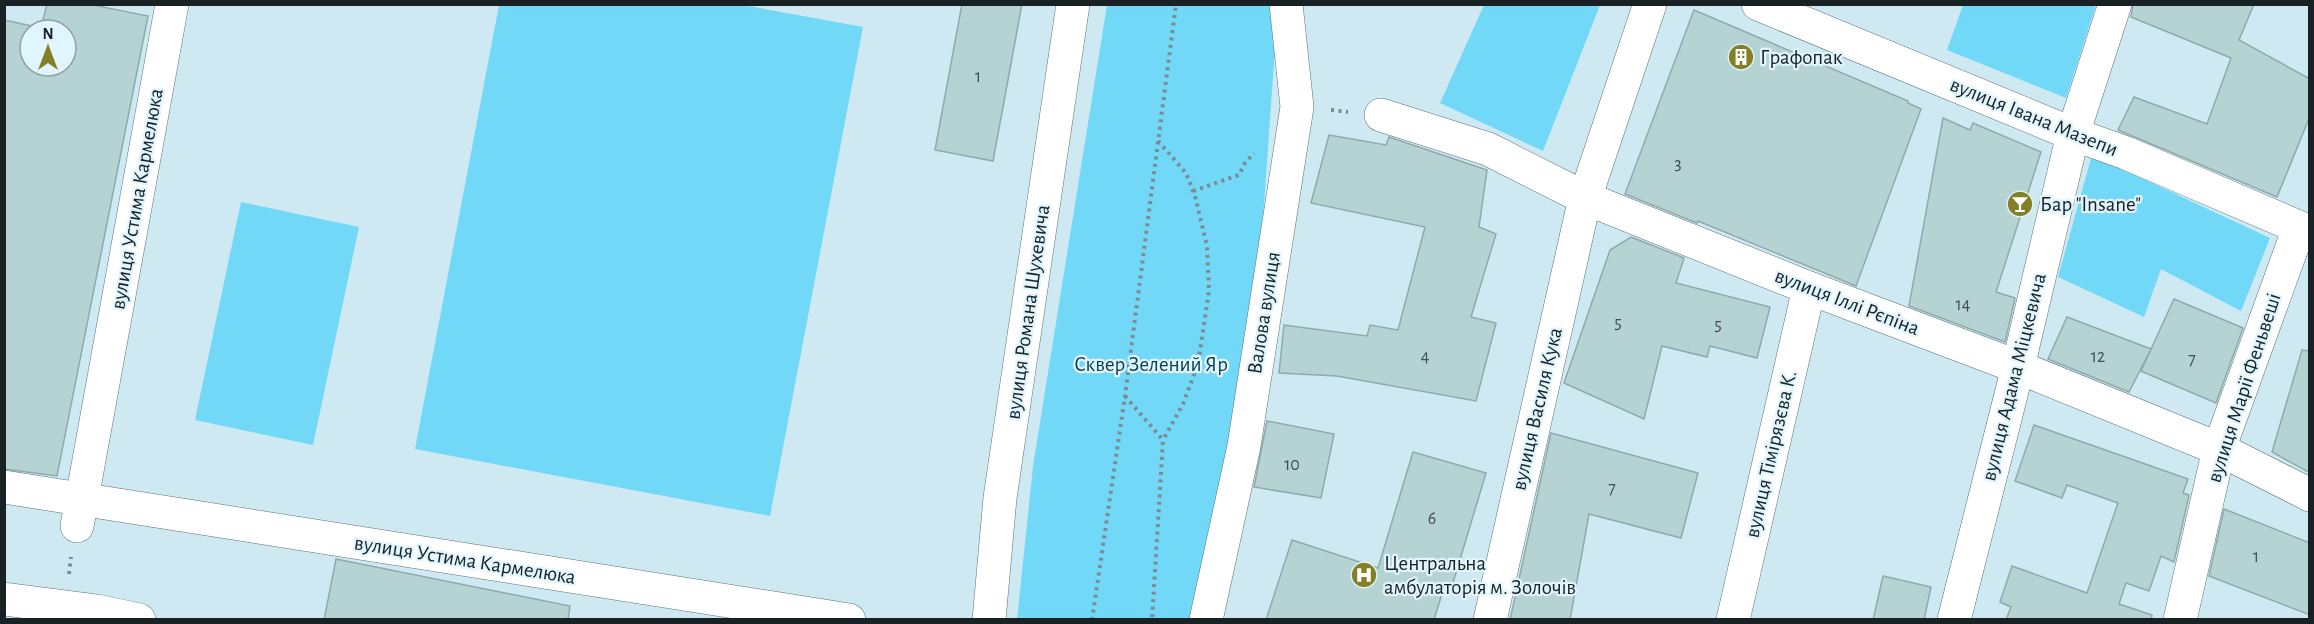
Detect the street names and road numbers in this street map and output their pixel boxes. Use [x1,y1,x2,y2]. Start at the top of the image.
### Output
street label: вулиця Івана Мазепи [1947,74,2121,160]
street label: вулиця Устима Кармелюка [107,86,167,311]
street label: вулиця Романа Шухевича [1003,203,1054,421]
street label: Валова вулиця [1244,250,1284,376]
street label: вулиця Іллі Рєпіна [1772,265,1923,339]
street label: вулиця Адама Міцкевича [1978,271,2050,483]
street label: вулиця Марії Феньвеші [2203,291,2285,485]
street label: вулиця Василя Кука [1508,325,1566,492]
street label: вулиця Тімірязєва К. [1741,368,1801,540]
street label: вулиця Устима Кармелюка [353,532,578,588]

